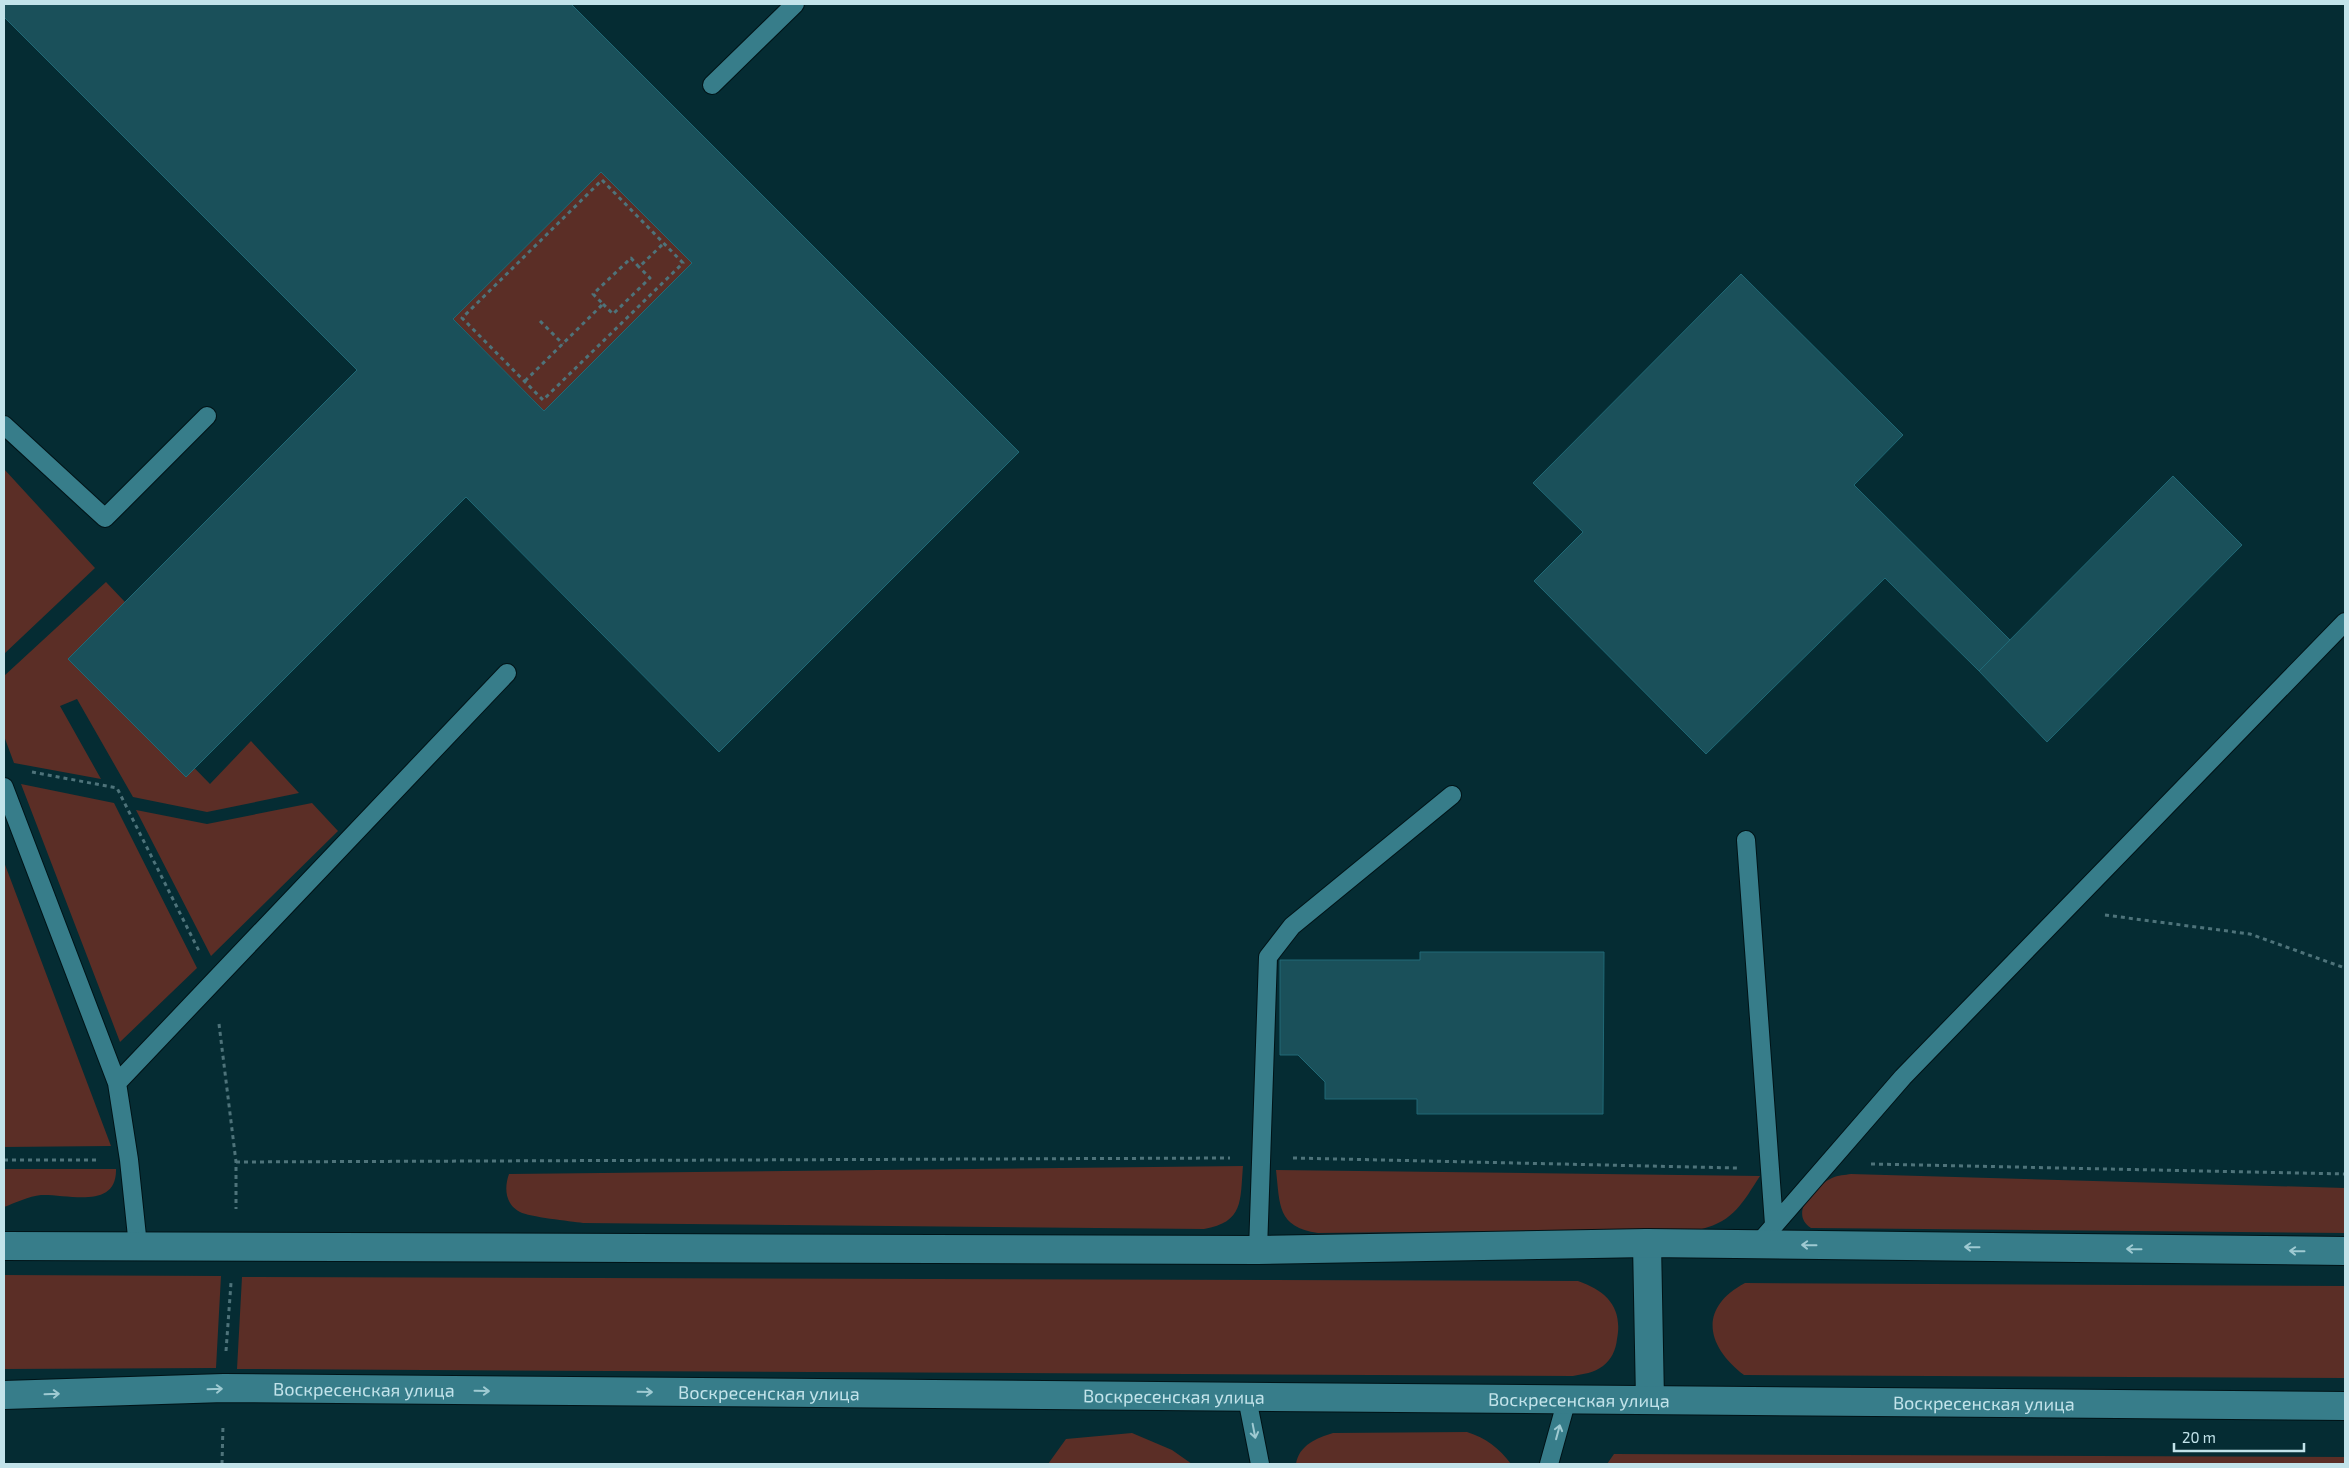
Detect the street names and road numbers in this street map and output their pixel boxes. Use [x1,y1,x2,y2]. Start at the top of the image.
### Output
street label: Воскресенская улица [273,1377,455,1401]
street label: Воскресенская улица [678,1381,860,1404]
street label: Воскресенская улица [1083,1384,1265,1408]
street label: Воскресенская улица [1488,1388,1670,1411]
street label: Воскресенская улица [1893,1391,2075,1415]

